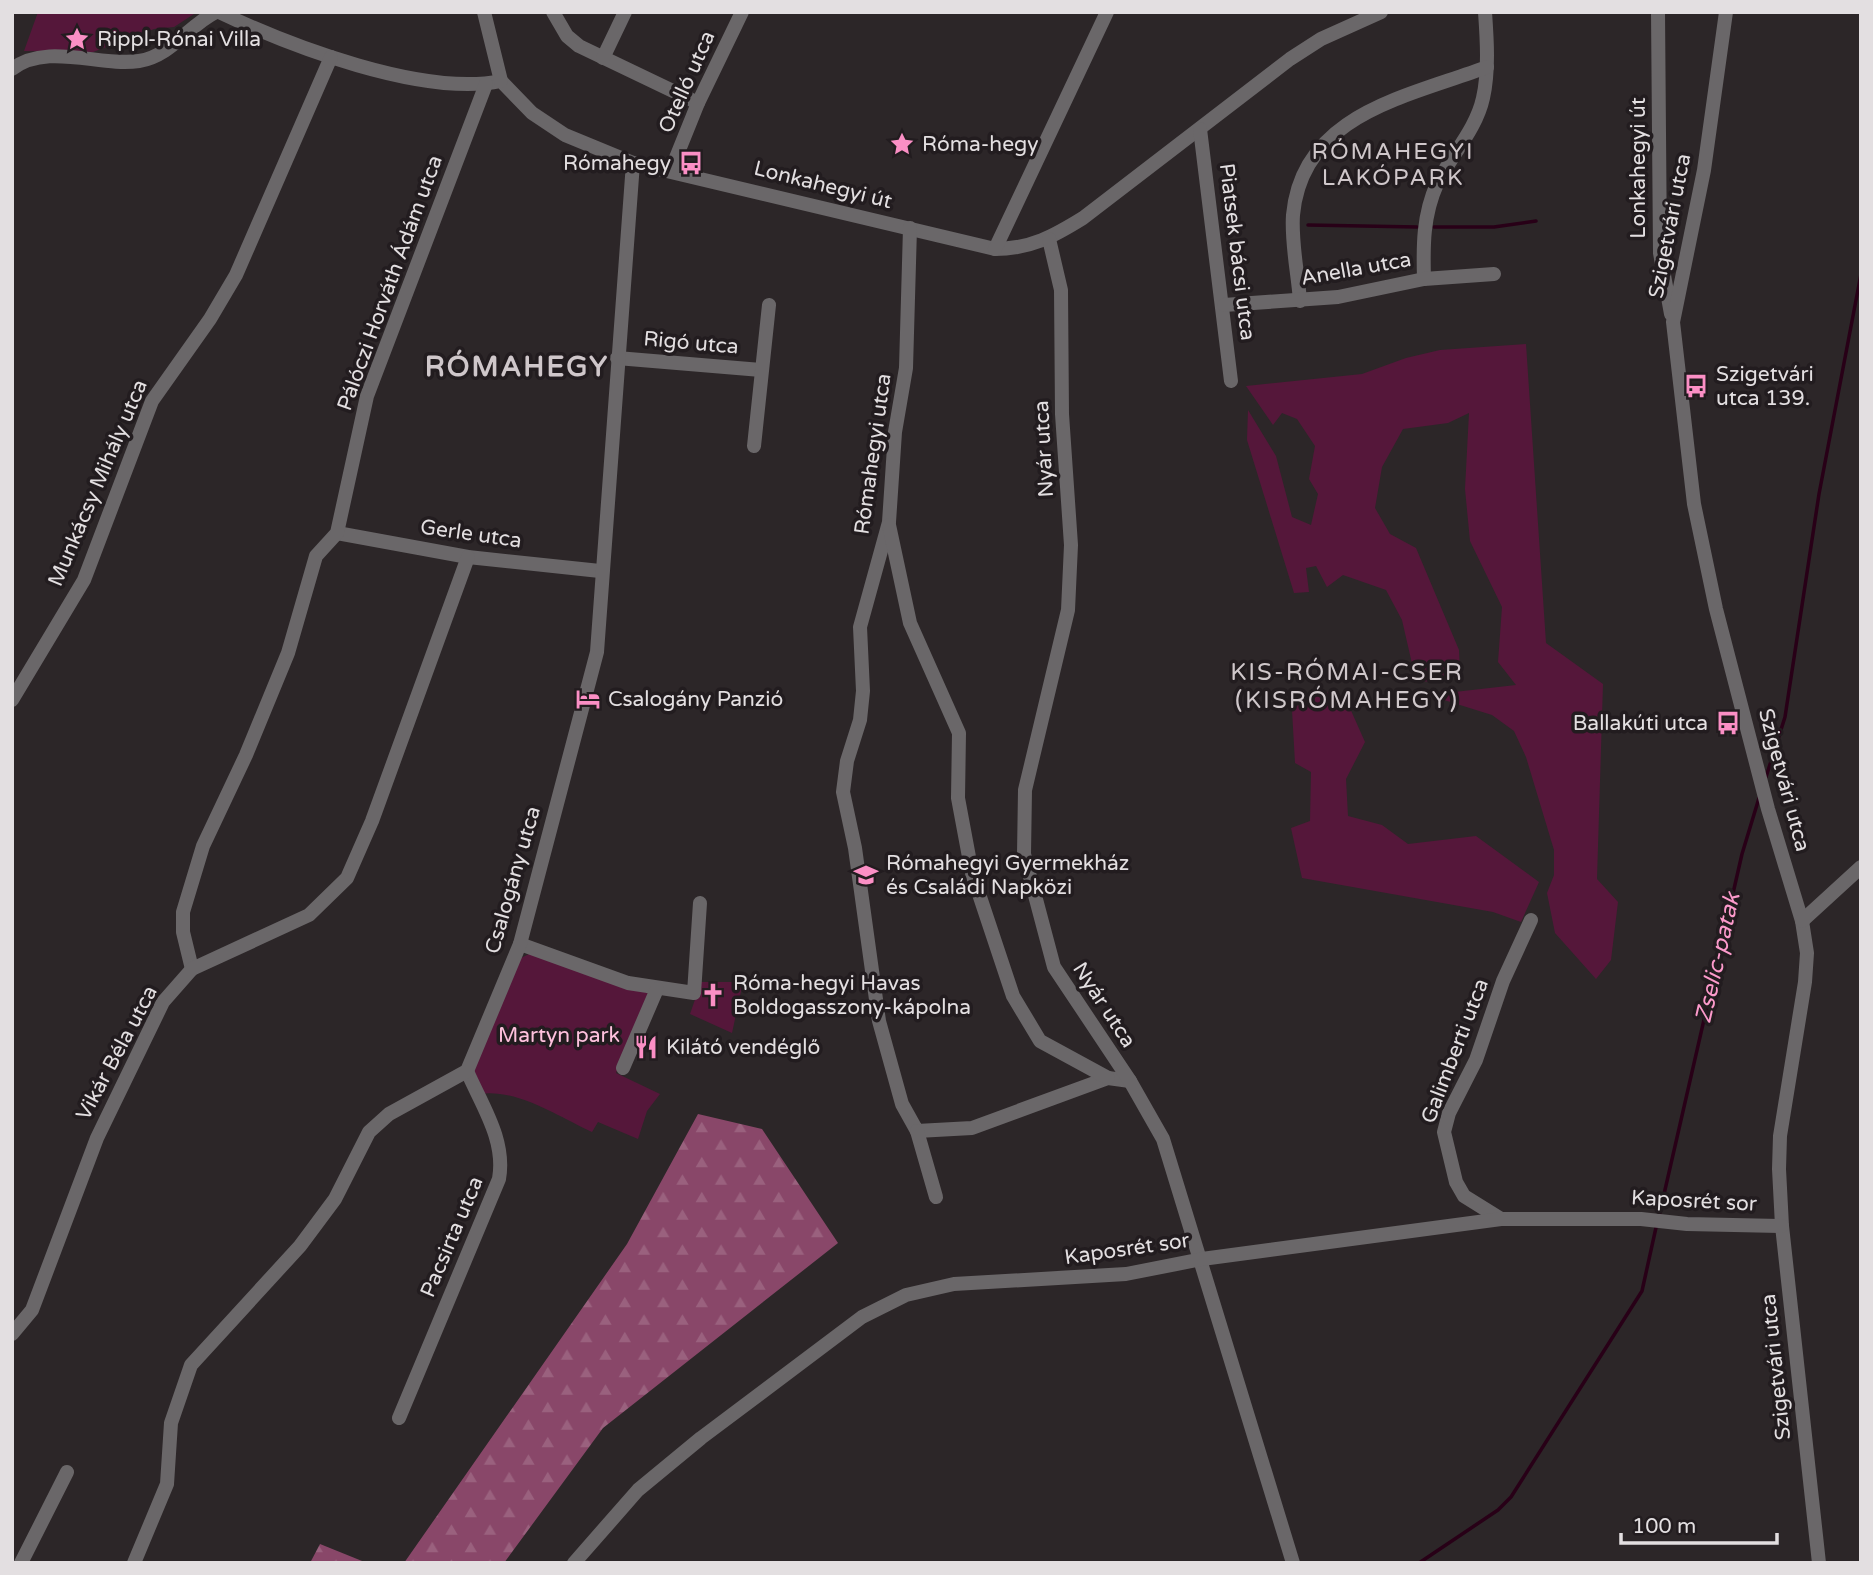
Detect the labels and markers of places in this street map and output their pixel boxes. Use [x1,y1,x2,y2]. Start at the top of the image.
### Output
place icon: Rippl-Rónai Villa [63,25,91,53]
place label: Rippl-Rónai Villa [97,27,261,52]
place icon: Róma-hegy [888,130,916,158]
place label: Róma-hegy [922,132,1039,157]
bus stop icon: Rómahegy [677,149,705,177]
place label: Rómahegy [563,151,671,176]
place label: Szigetvári utca 139. [1716,362,1814,411]
bus stop icon: Szigetvári utca 139. [1682,372,1710,400]
hotel icon: Csalogány Panzió [574,685,602,713]
place label: Csalogány Panzió [608,687,783,712]
bus stop icon: Ballakúti utca [1714,709,1742,737]
place label: Ballakúti utca [1573,711,1708,736]
place label: Rómahegyi Gyermekház és Családi Napközi [886,851,1129,900]
school or university icon: Rómahegyi Gyermekház és Családi Napközi [852,861,880,889]
place label: Róma-hegyi Havas Boldogasszony-kápolna [733,971,971,1020]
church icon: Róma-hegyi Havas Boldogasszony-kápolna [699,981,727,1009]
restaurant icon: Kilátó vendéglő [632,1033,660,1061]
place label: Kilátó vendéglő [666,1035,820,1060]

